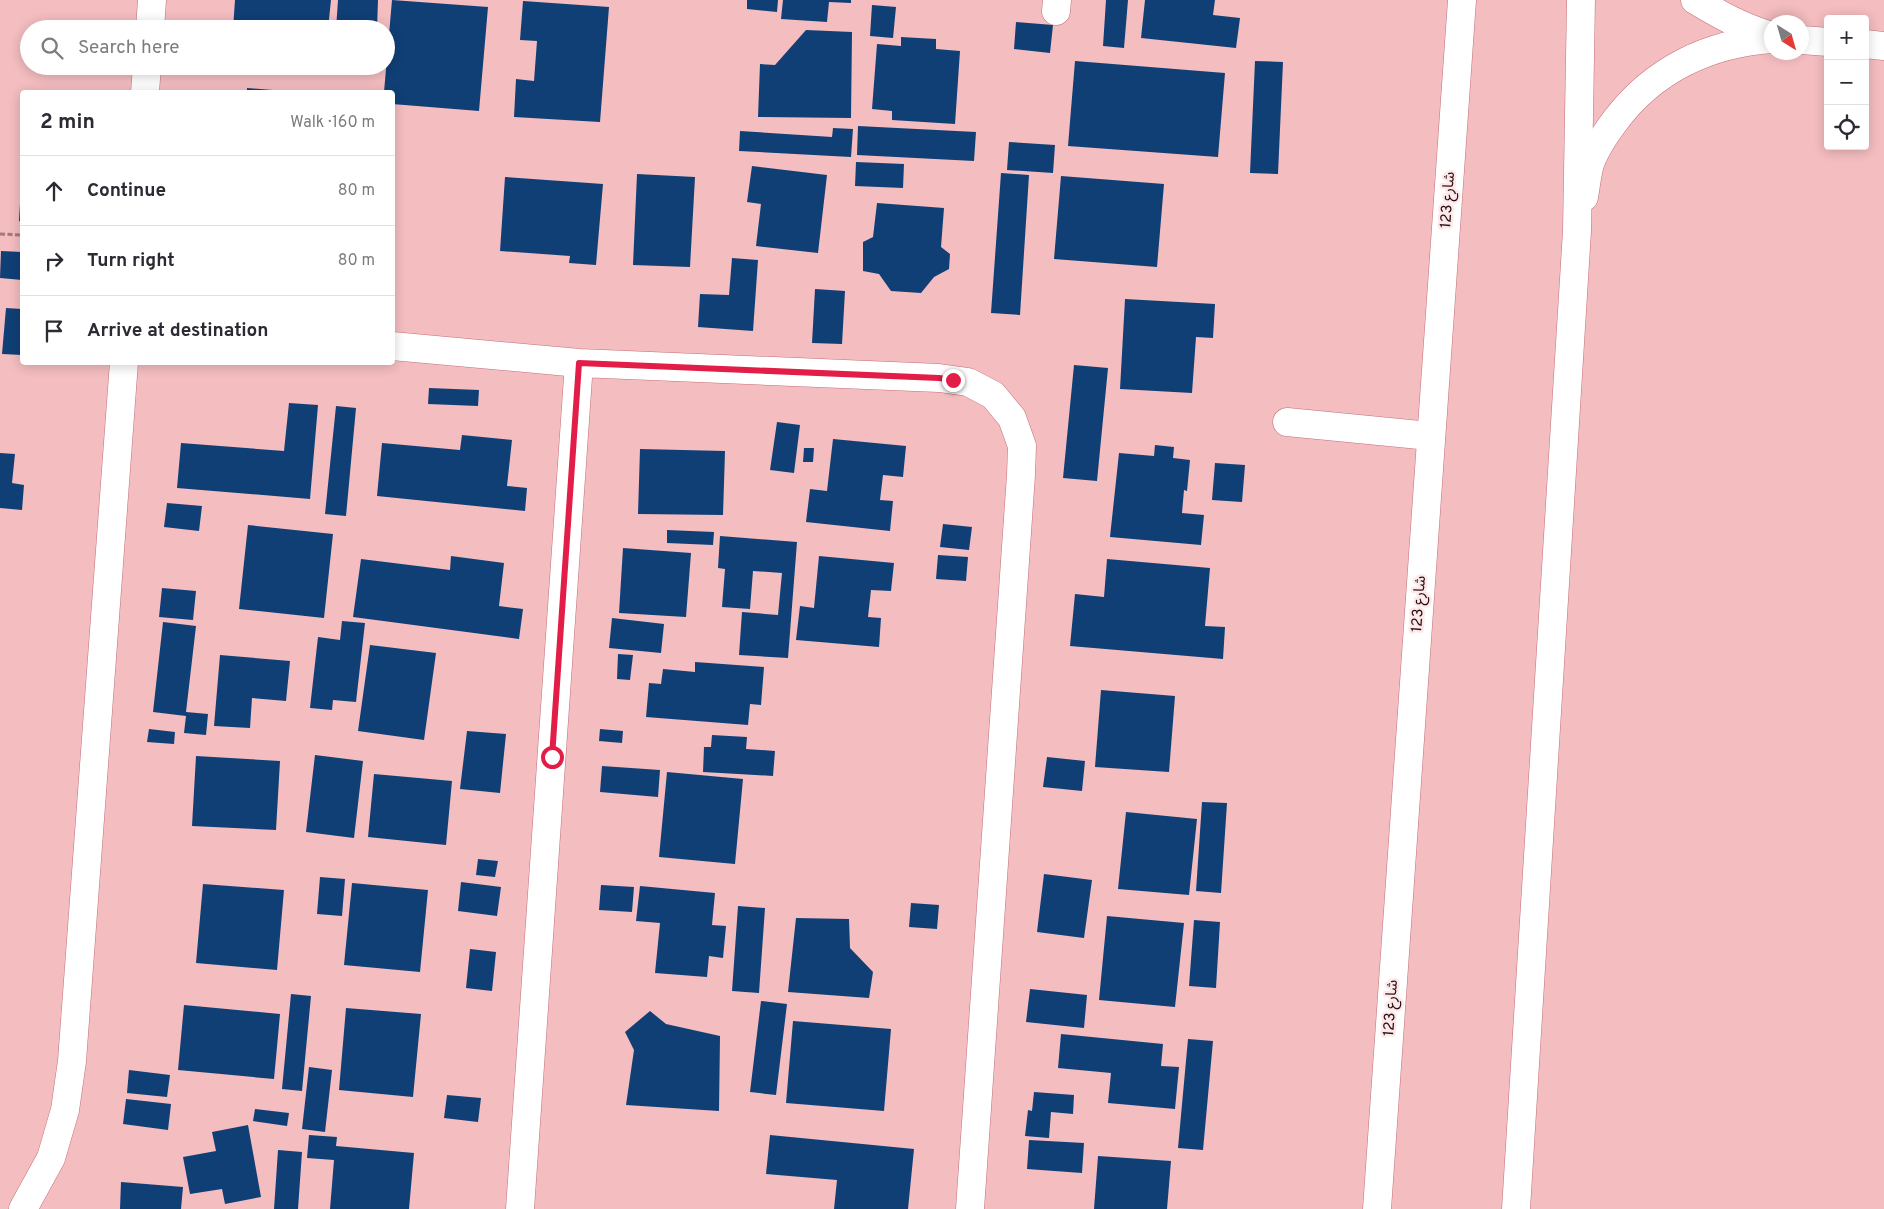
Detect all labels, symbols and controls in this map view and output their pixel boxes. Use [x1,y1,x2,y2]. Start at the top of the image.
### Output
north arrow [1764,15,1809,60]
map controls [1824,15,1869,150]
button: + [1824,15,1869,60]
search box [20,20,395,75]
icon: search [38,34,66,62]
text: Search here [78,36,180,60]
button: − [1824,60,1869,105]
button: locate [1824,105,1869,150]
text: 2 min [40,109,95,136]
text: Walk · 160 m [290,113,375,133]
street label: شارع 123 [1437,171,1461,229]
icon: ahead [40,177,68,205]
text: Continue [87,179,166,203]
text: 80 m [338,181,375,201]
icon: right [40,247,68,275]
text: Turn right [87,249,175,273]
text: 80 m [338,251,375,271]
icon: arrive [40,317,68,345]
text: Arrive at destination [87,319,268,343]
route end [942,369,965,392]
street label: شارع 123 [1408,575,1432,633]
route start [541,746,564,769]
street label: شارع 123 [1380,979,1404,1037]

